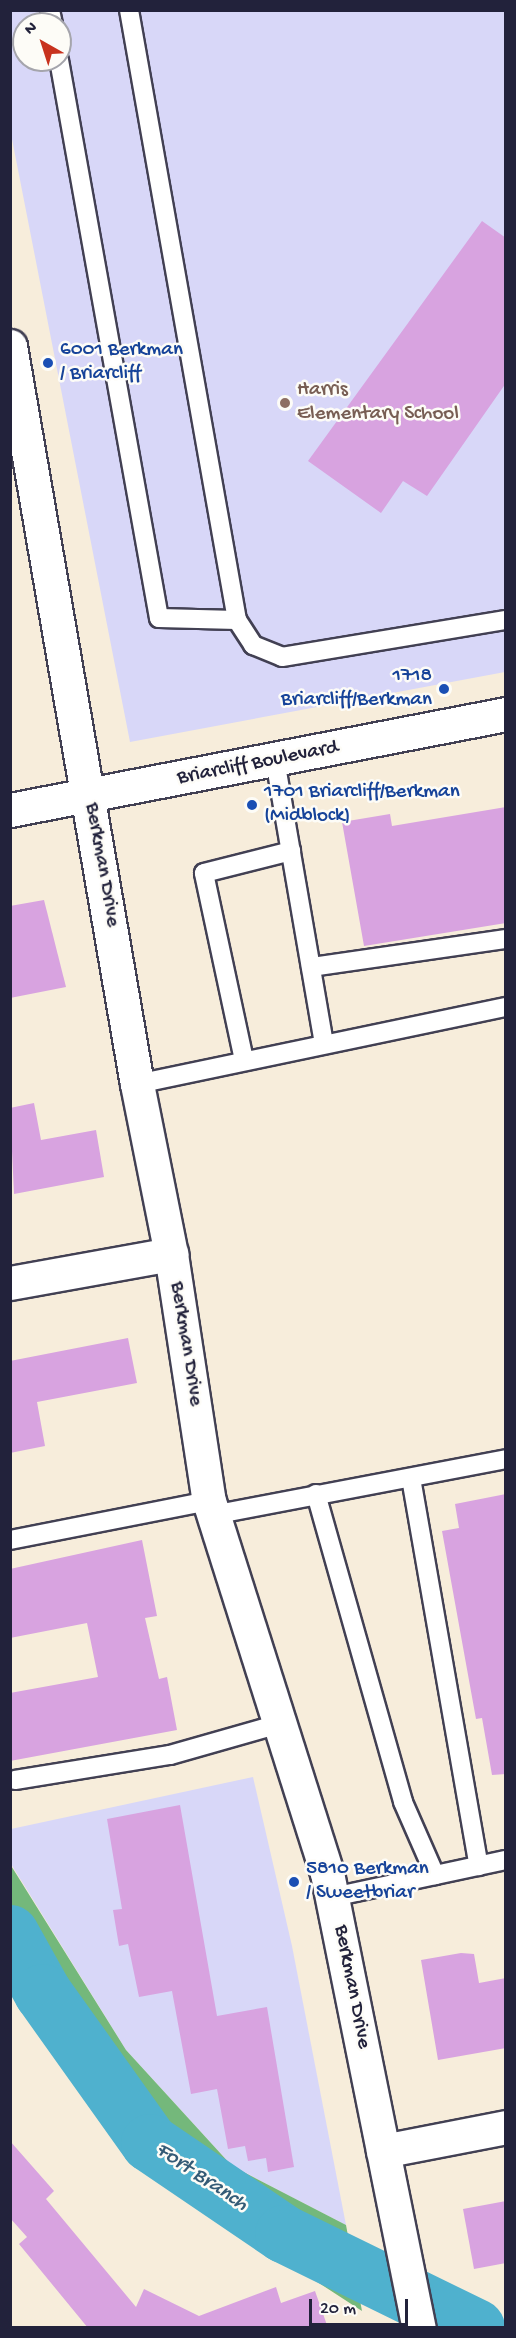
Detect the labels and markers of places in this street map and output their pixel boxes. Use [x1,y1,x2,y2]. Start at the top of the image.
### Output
place label: 6001 Berkman / Briarcliff [60,338,183,388]
marker: 6001 Berkman / Briarcliff [41,356,55,370]
place label: Harris Elementary School [297,378,459,428]
marker: Harris Elementary School [278,396,292,410]
place label: 1718 Briarcliff/Berkman [281,664,432,714]
marker: 1718 Briarcliff/Berkman [437,682,451,696]
place label: 1701 Briarcliff/Berkman (Midblock) [264,780,460,830]
marker: 1701 Briarcliff/Berkman (Midblock) [245,798,259,812]
place label: 5810 Berkman / Sweetbriar [306,1857,429,1907]
marker: 5810 Berkman / Sweetbriar [287,1875,301,1889]

